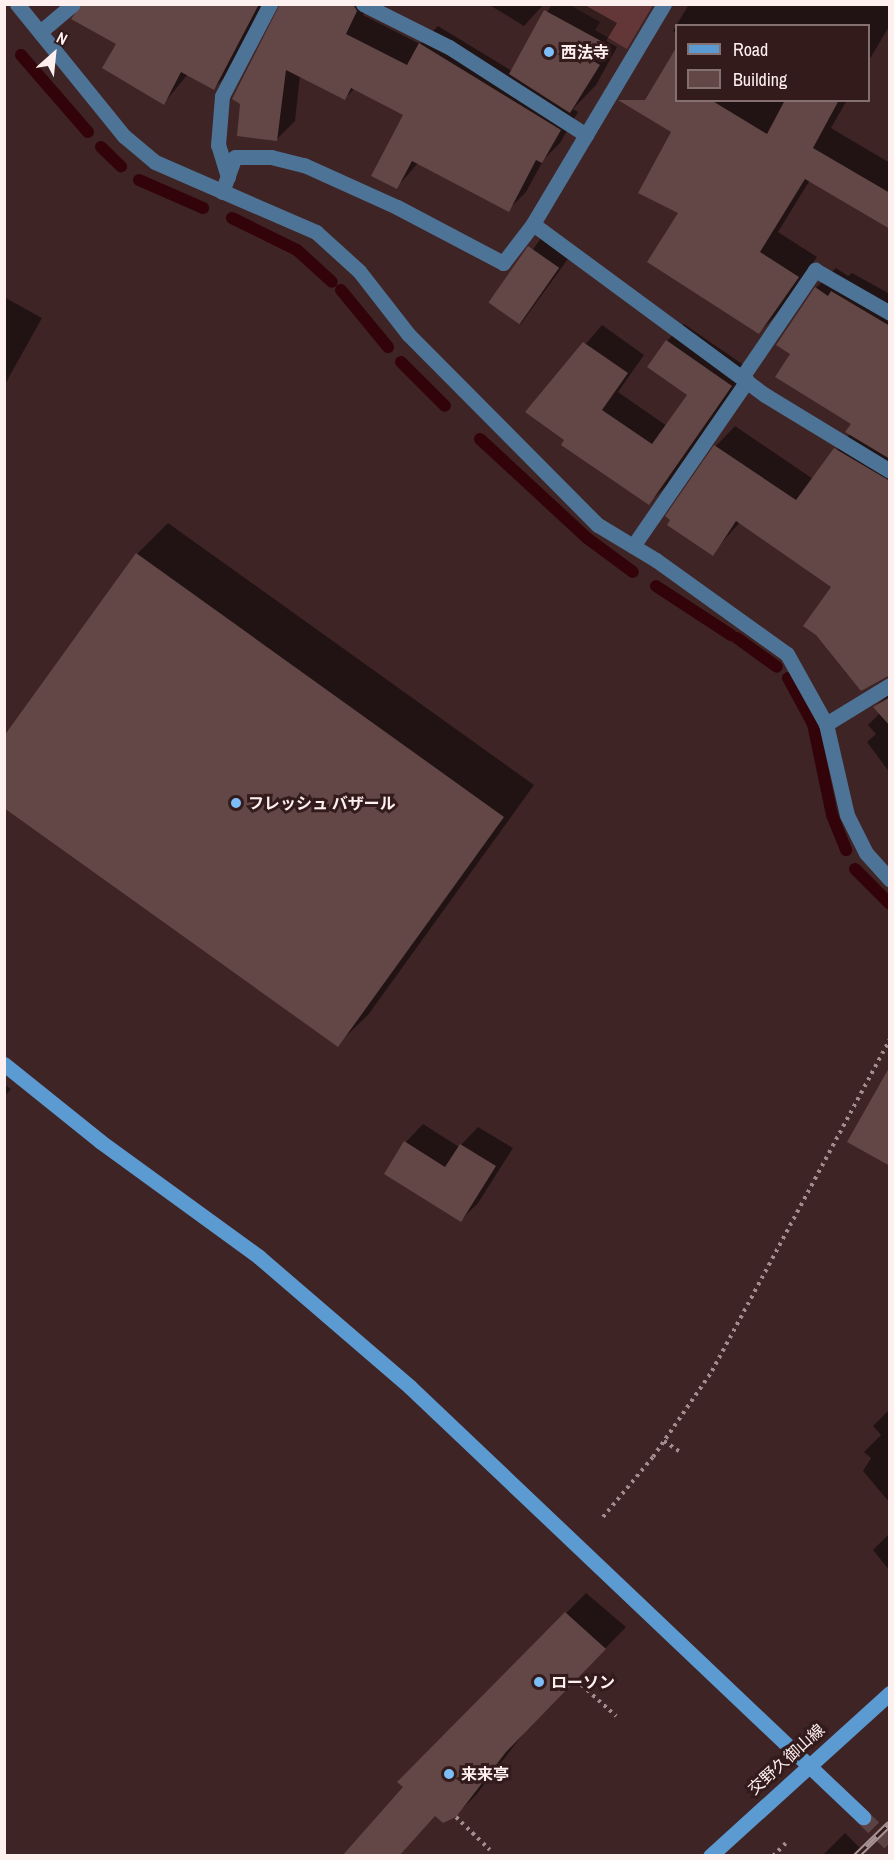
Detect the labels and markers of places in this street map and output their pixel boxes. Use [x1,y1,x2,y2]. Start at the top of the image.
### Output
place label: 西法寺 [561,42,609,62]
marker: 西法寺 [542,45,556,59]
place label: フレッシュ バザール [248,793,396,813]
marker: フレッシュ バザール [229,796,243,810]
place label: ローソン [551,1672,615,1692]
marker: ローソン [532,1675,546,1689]
place label: 来来亭 [461,1764,509,1784]
marker: 来来亭 [442,1767,456,1781]

